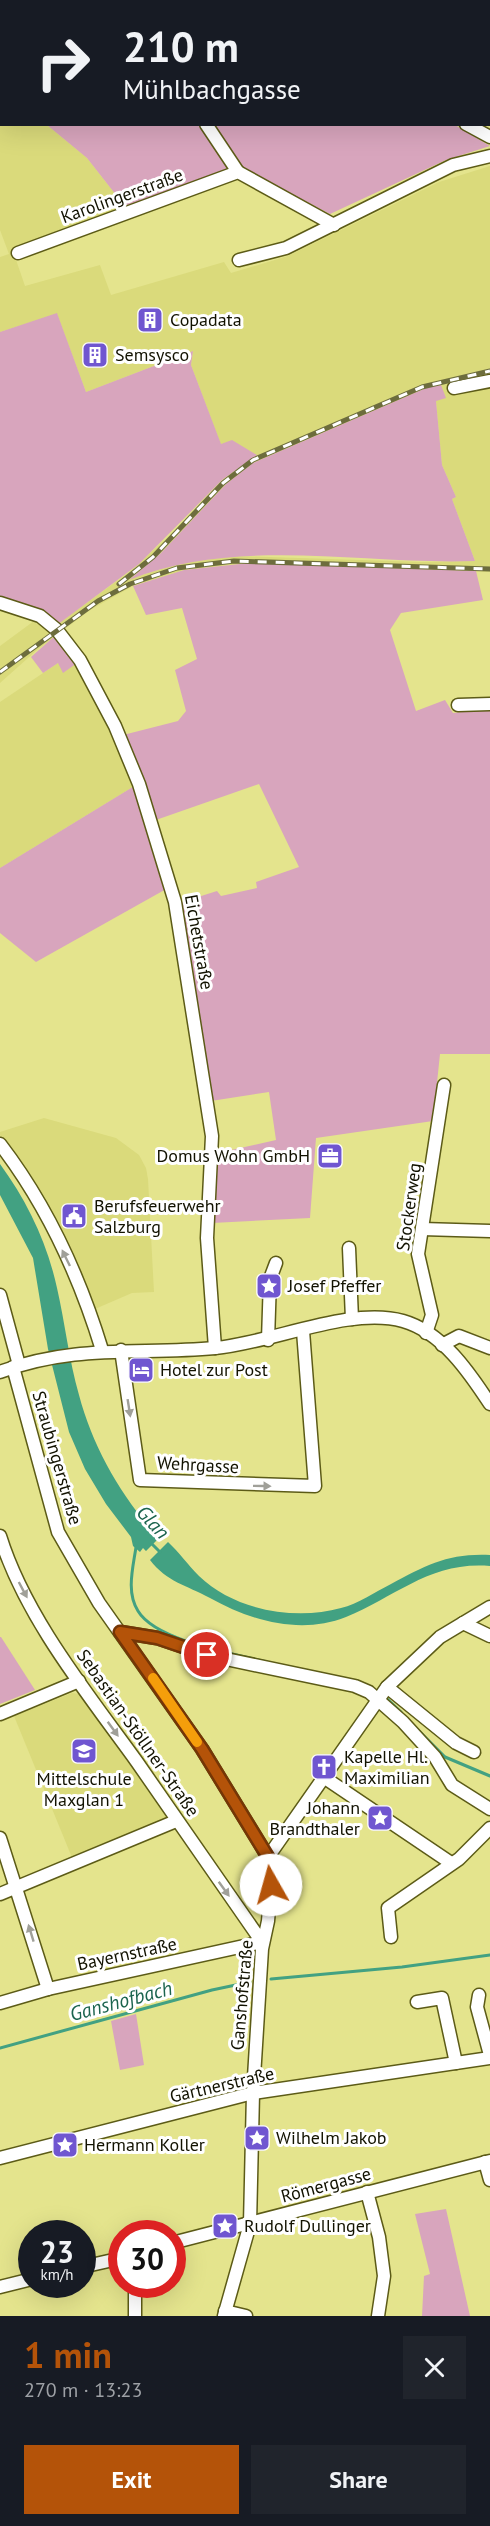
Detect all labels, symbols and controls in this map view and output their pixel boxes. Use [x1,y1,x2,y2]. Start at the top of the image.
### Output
text: 210 m [123,19,239,74]
icon: right [24,24,102,102]
text: Mühlbachgasse [123,72,301,106]
street label: Karolingerstraße [57,163,186,228]
building icon: Copadata [135,305,165,335]
place label: Copadata [170,308,242,331]
building icon: Semsysco [80,340,110,370]
place label: Semsysco [115,343,189,366]
street label: Eichetstraße [180,893,219,991]
office icon: Domus Wohn GmbH [315,1141,345,1171]
place label: Domus Wohn GmbH [156,1144,310,1167]
street label: Stockerweg [391,1161,426,1252]
place label: Berufsfeuerwehr Salzburg [94,1194,221,1238]
public building icon: Berufsfeuerwehr Salzburg [59,1201,89,1231]
one-way arrow [61,1249,71,1266]
place icon: Josef Pfeffer [254,1271,284,1301]
place label: Josef Pfeffer [287,1274,381,1297]
hotel icon: Hotel zur Post [126,1355,156,1385]
place label: Hotel zur Post [160,1358,268,1381]
street label: Straubingerstraße [27,1388,88,1527]
one-way arrow [124,1399,133,1418]
street label: Wehrgasse [156,1451,240,1478]
one-way arrow [252,1481,271,1491]
water label: Glan [131,1500,175,1544]
one-way arrow [18,1582,28,1599]
pin [181,1629,232,1680]
icon: arrive [190,1638,223,1671]
street label: Sebastian-Stöllner-Straße [72,1645,205,1821]
one-way arrow [107,1720,119,1736]
school or university icon: Mittelschule Maxglan 1 [69,1736,99,1766]
place label: Kapelle Hl. Maximilian [344,1745,430,1789]
church icon: Kapelle Hl. Maximilian [309,1752,339,1782]
place label: Mittelschule Maxglan 1 [36,1767,132,1811]
place label: Johann Brandthaler [270,1796,360,1840]
place icon: Johann Brandthaler [365,1803,395,1833]
position arrow [239,1853,303,1917]
one-way arrow [218,1881,230,1896]
one-way arrow [26,1924,35,1942]
street label: Bayernstraße [75,1932,179,1975]
street label: Ganshofstraße [225,1939,258,2051]
water label: Ganshofbach [67,1975,175,2027]
street label: Gärtnerstraße [167,2061,276,2108]
place icon: Wilhelm Jakob [242,2123,272,2153]
place label: Wilhelm Jakob [276,2126,387,2149]
place icon: Hermann Koller [50,2130,80,2160]
place label: Hermann Koller [84,2133,205,2156]
street label: Römergasse [278,2161,373,2208]
place icon: Rudolf Dullinger [210,2211,240,2241]
place label: Rudolf Dullinger [244,2214,371,2237]
speed limit sign: 30 [108,2220,186,2298]
text: 23 [40,2232,74,2271]
text: km/h [41,2265,73,2284]
text: 1 min [24,2331,112,2378]
button: close [403,2336,466,2399]
text: 270 m · 13:23 [24,2377,142,2403]
button: Exit [24,2445,239,2514]
button: Share [251,2445,466,2514]

